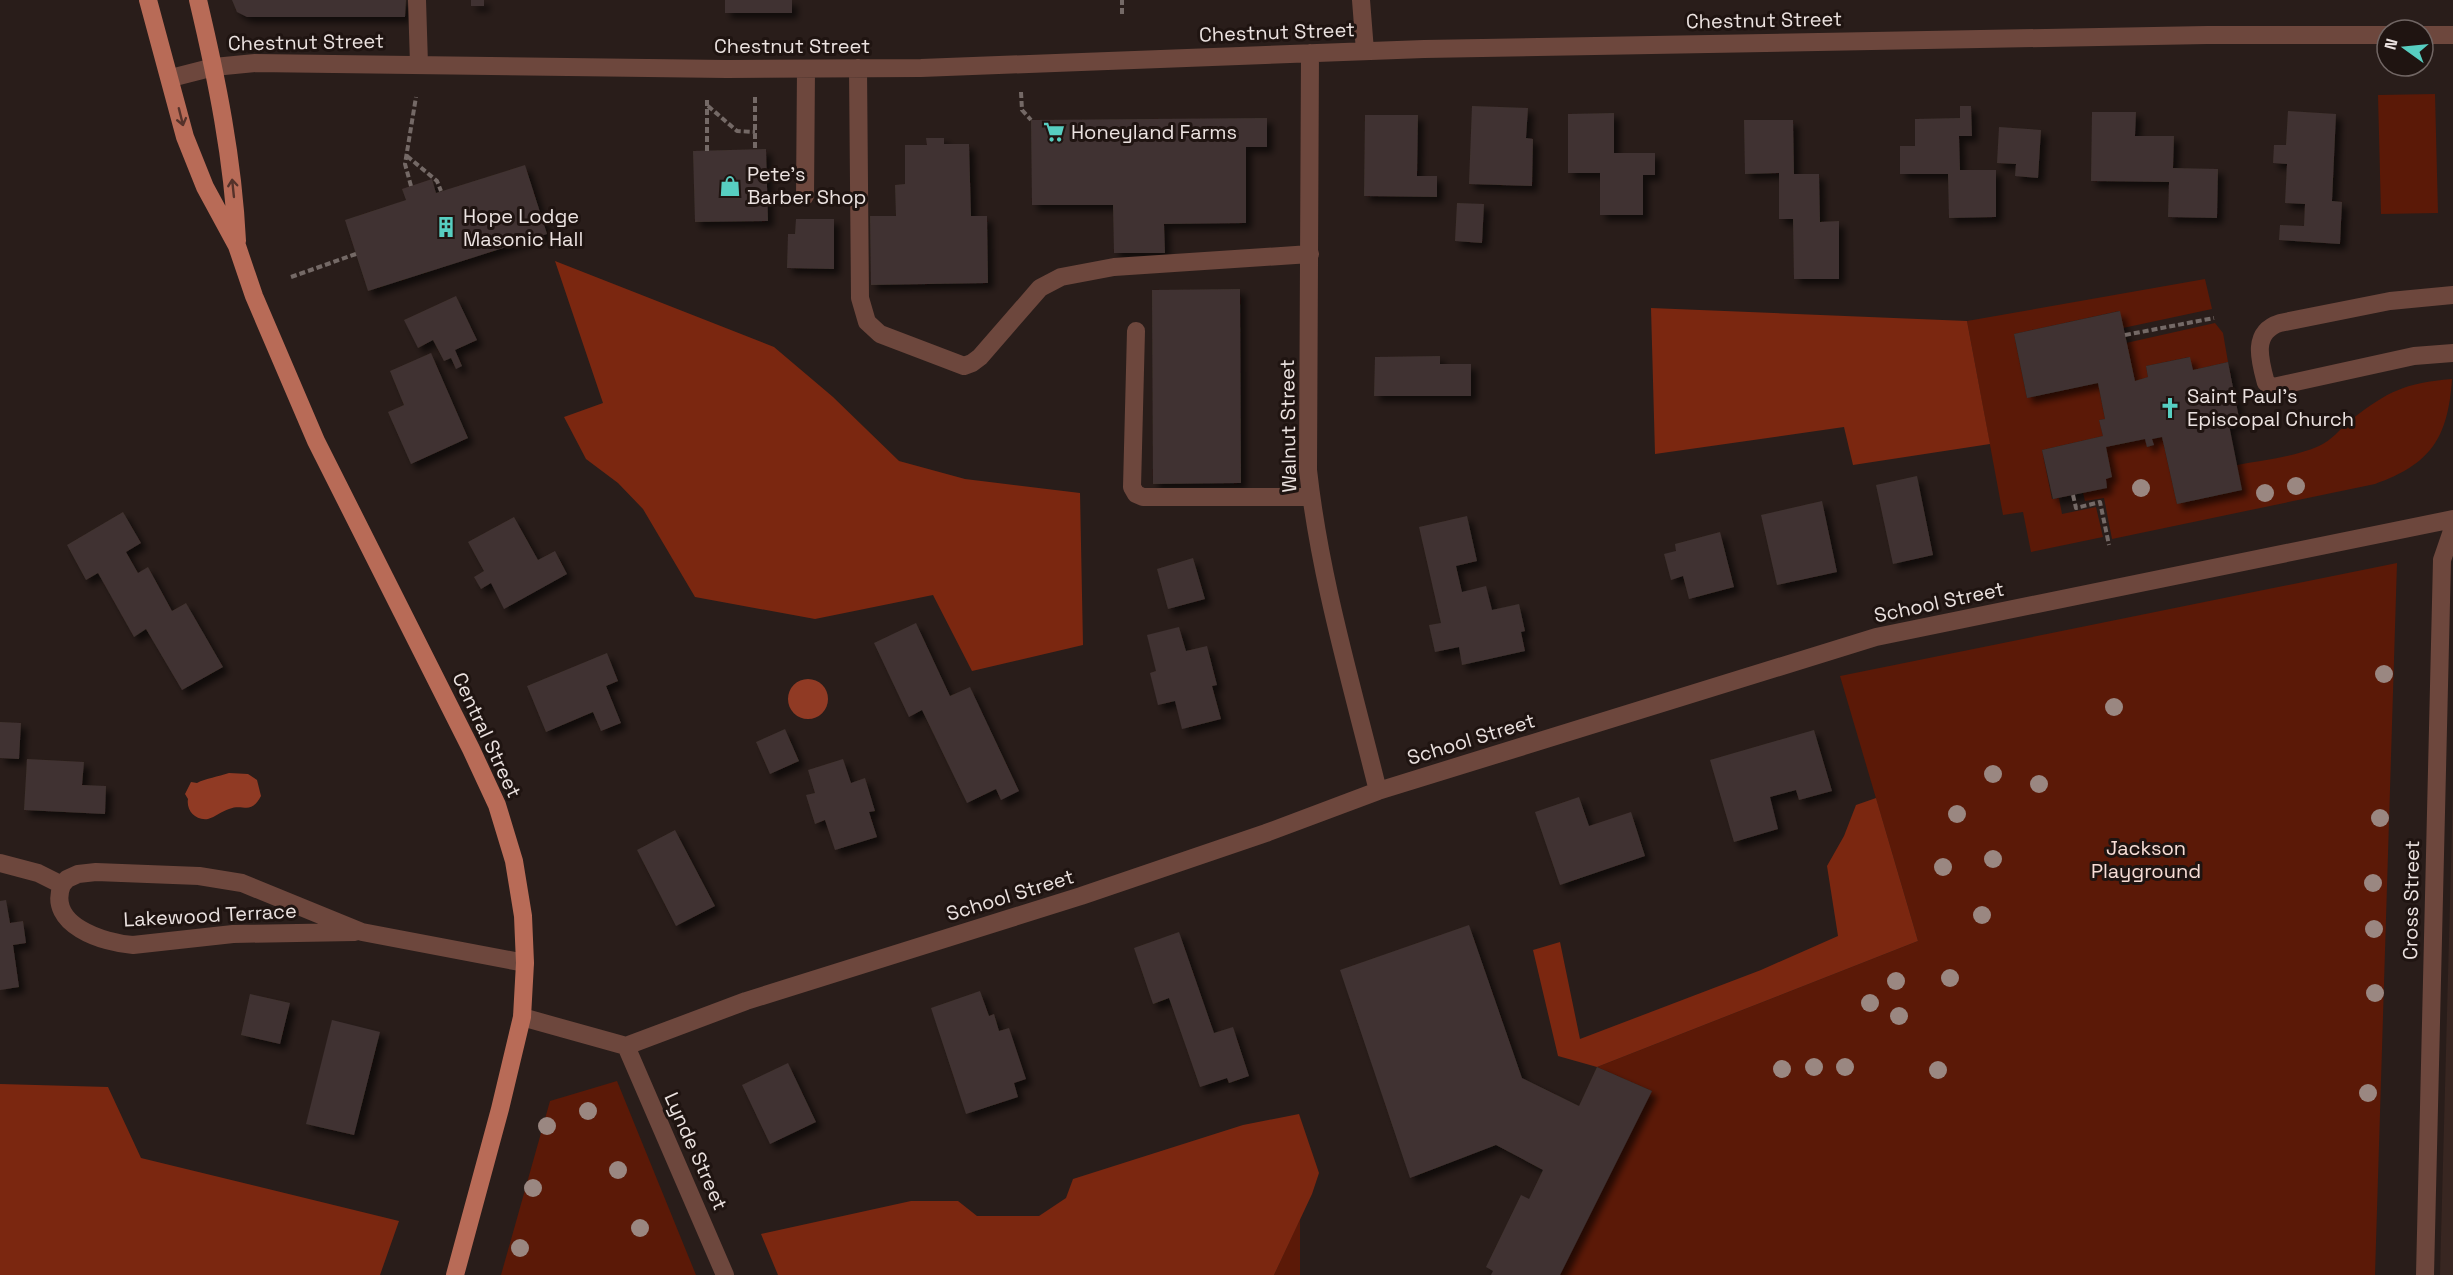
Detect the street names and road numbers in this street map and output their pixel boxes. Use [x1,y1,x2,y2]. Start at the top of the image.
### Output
street label: Chestnut Street [1686,6,1842,34]
street label: Chestnut Street [1198,16,1356,48]
street label: Chestnut Street [228,28,384,56]
street label: Chestnut Street [714,33,870,59]
street label: Walnut Street [1274,359,1302,493]
street label: School Street [1872,576,2006,628]
street label: Central Street [447,668,527,802]
street label: School Street [1404,707,1538,771]
street label: Cross Street [2397,840,2425,960]
street label: School Street [943,863,1077,927]
street label: Lakewood Terrace [123,897,297,933]
street label: Lynde Street [658,1088,734,1214]

